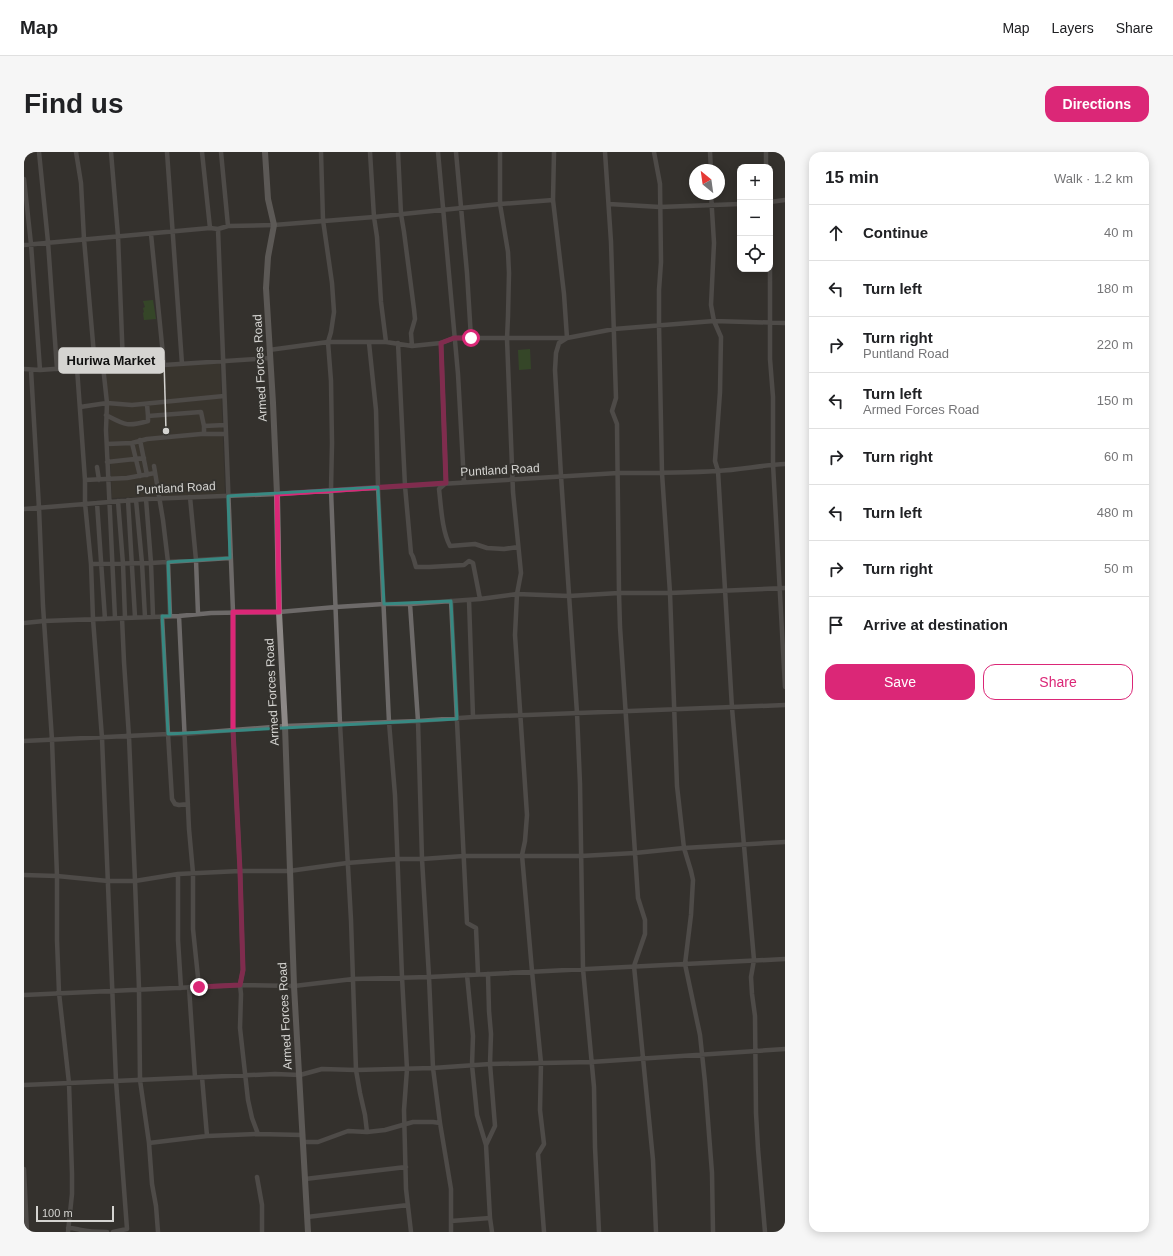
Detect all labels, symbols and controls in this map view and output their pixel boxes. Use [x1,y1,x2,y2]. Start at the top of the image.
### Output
text: Map [20,17,58,38]
text: Map [1002,20,1030,36]
text: Layers [1052,20,1094,36]
text: Share [1116,20,1153,36]
button: Directions [1045,86,1149,122]
text: Find us [24,88,124,119]
north arrow [689,164,725,200]
map controls [737,164,773,272]
button: + [737,164,773,200]
text: 15 min [825,168,879,187]
text: Walk · 1.2 km [1054,171,1133,186]
button: − [737,200,773,236]
icon: ahead [825,222,847,244]
text: Continue [863,224,928,241]
text: 40 m [1104,225,1133,240]
button: locate [737,236,773,272]
icon: left [825,278,847,300]
text: Turn left [863,280,922,297]
text: 180 m [1097,281,1133,296]
street label: Armed Forces Road [250,314,270,422]
route start [462,329,480,347]
text: Turn right [863,329,933,346]
icon: right [825,334,847,356]
text: 220 m [1097,337,1133,352]
text: Puntland Road [863,346,949,361]
callout: Huriwa Market [59,348,164,373]
text: Huriwa Market [67,353,156,368]
text: Turn left [863,385,922,402]
icon: left [825,390,847,412]
text: 150 m [1097,393,1133,408]
text: Armed Forces Road [863,402,979,417]
icon: right [825,446,847,468]
text: Turn right [863,448,933,465]
text: 60 m [1104,449,1133,464]
street label: Puntland Road [460,461,540,479]
street label: Puntland Road [136,479,216,497]
icon: left [825,502,847,524]
text: Turn left [863,504,922,521]
text: 480 m [1097,505,1133,520]
icon: right [825,558,847,580]
text: Turn right [863,560,933,577]
text: 50 m [1104,561,1133,576]
icon: arrive [825,614,847,636]
text: Arrive at destination [863,616,1008,633]
street label: Armed Forces Road [262,638,282,746]
button: Save [825,664,975,700]
button: Share [983,664,1133,700]
street label: Armed Forces Road [275,962,295,1070]
route end [190,978,208,996]
scale bar [36,1204,114,1223]
text: 100 m [42,1207,73,1219]

